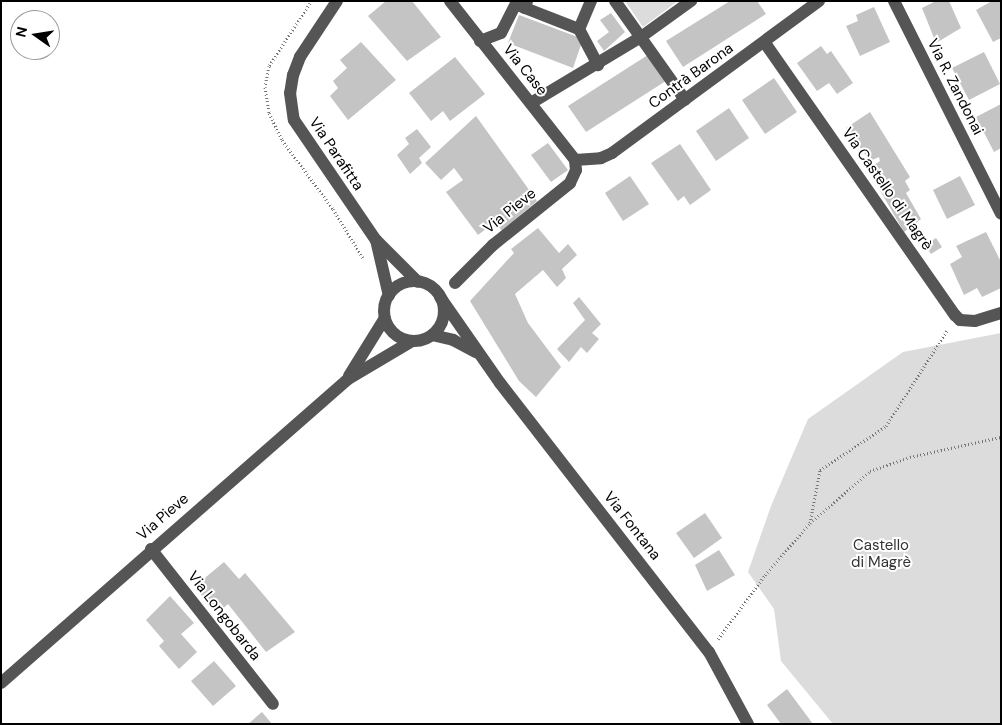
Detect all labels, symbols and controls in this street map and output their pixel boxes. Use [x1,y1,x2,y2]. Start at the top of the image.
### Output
north arrow [10,10,60,60]
text: N [11,25,31,39]
street label: Via R. Zandonai [923,36,987,138]
street label: Contrà Barona [645,39,737,113]
street label: Via Case [499,41,551,99]
street label: Via Parafitta [305,114,367,194]
street label: Via Castello di Magrè [838,124,936,254]
street label: Via Pieve [480,184,540,238]
street label: Via Fontana [600,488,664,564]
street label: Via Pieve [134,490,192,544]
park label: Castello di Magrè [851,536,911,571]
street label: Via Longobarda [184,568,264,664]

